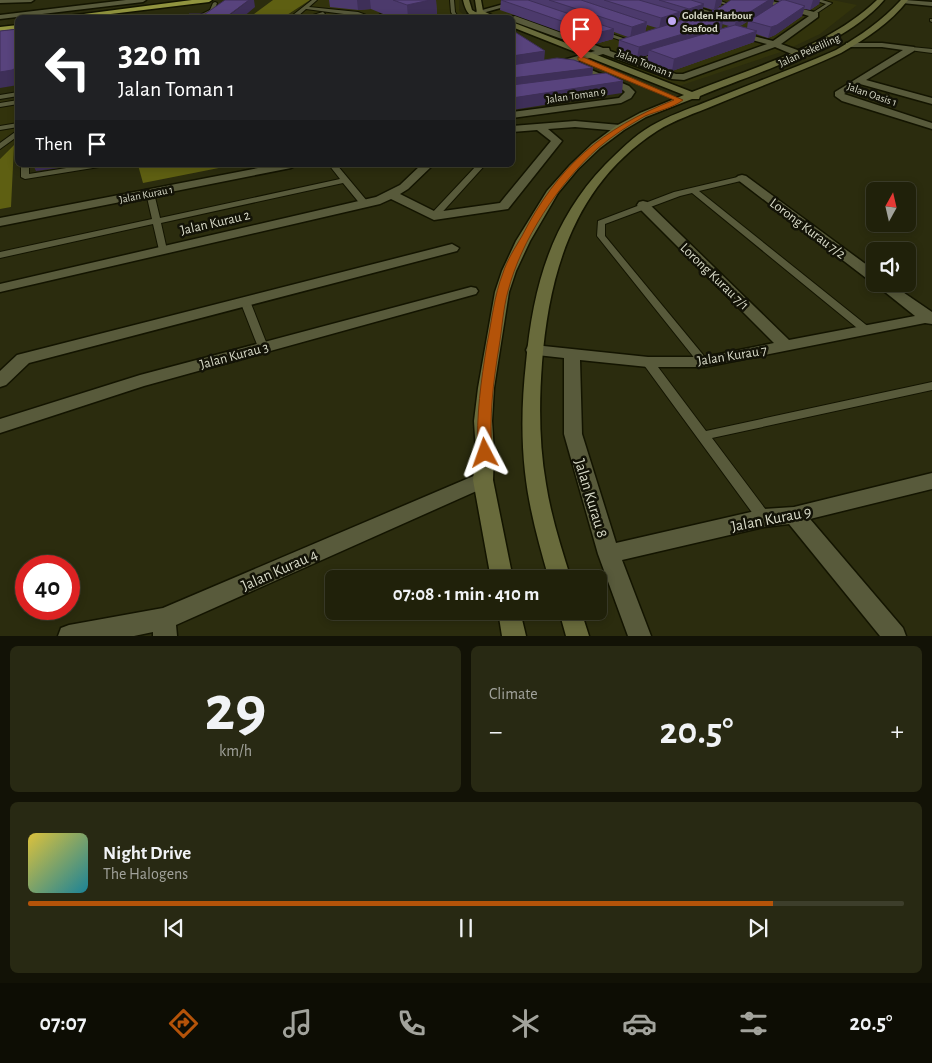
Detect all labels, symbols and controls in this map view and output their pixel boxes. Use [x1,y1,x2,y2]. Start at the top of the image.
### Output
pin [560,8,602,59]
place label: Golden Harbour Seafood [682,10,752,34]
icon: arrive [567,15,595,43]
marker: Golden Harbour Seafood [666,15,678,27]
street label: Jalan Pekeliling [777,32,842,69]
icon: left [35,35,100,100]
text: 320 m [118,37,201,72]
street label: Jalan Toman 1 [616,47,674,80]
text: Jalan Toman 1 [118,78,235,100]
street label: Jalan Oasis 1 [846,81,898,108]
street label: Jalan Toman 9 [546,86,606,105]
icon: arrive [83,130,111,158]
text: Then [35,135,73,154]
north arrow [866,182,916,232]
map controls [866,182,916,292]
street label: Jalan Kurau 1 [118,184,174,205]
street label: Lorong Kurau 7/2 [767,196,848,262]
street label: Jalan Kurau 2 [179,208,251,238]
street label: Lorong Kurau 7/1 [677,241,751,313]
button: sound [866,242,916,292]
street label: Jalan Kurau 3 [198,340,270,372]
street label: Jalan Kurau 7 [696,344,768,368]
position arrow [458,426,510,478]
street label: Jalan Kurau 8 [571,457,611,540]
street label: Jalan Kurau 9 [730,503,813,535]
street label: Jalan Kurau 4 [239,546,320,594]
speed limit sign: 40 [15,555,80,620]
text: 07:08 · 1 min · 410 m [393,585,539,604]
text: 29 [204,677,267,742]
text: Climate [489,686,538,702]
text: 20.5° [660,713,733,751]
text: − [489,718,502,746]
text: + [891,718,904,746]
text: km/h [219,743,252,759]
text: Night Drive [103,844,191,863]
text: The Halogens [103,866,188,882]
icon: previous [160,914,188,942]
icon: pause [452,914,480,942]
icon: next [744,914,772,942]
icon: directions [166,1006,201,1041]
icon: music [280,1006,315,1041]
icon: phone [394,1006,429,1041]
icon: climate [508,1006,543,1041]
icon: car [622,1006,657,1041]
icon: filters [736,1006,771,1041]
text: 07:07 [40,1012,86,1034]
text: 20.5° [850,1012,892,1034]

